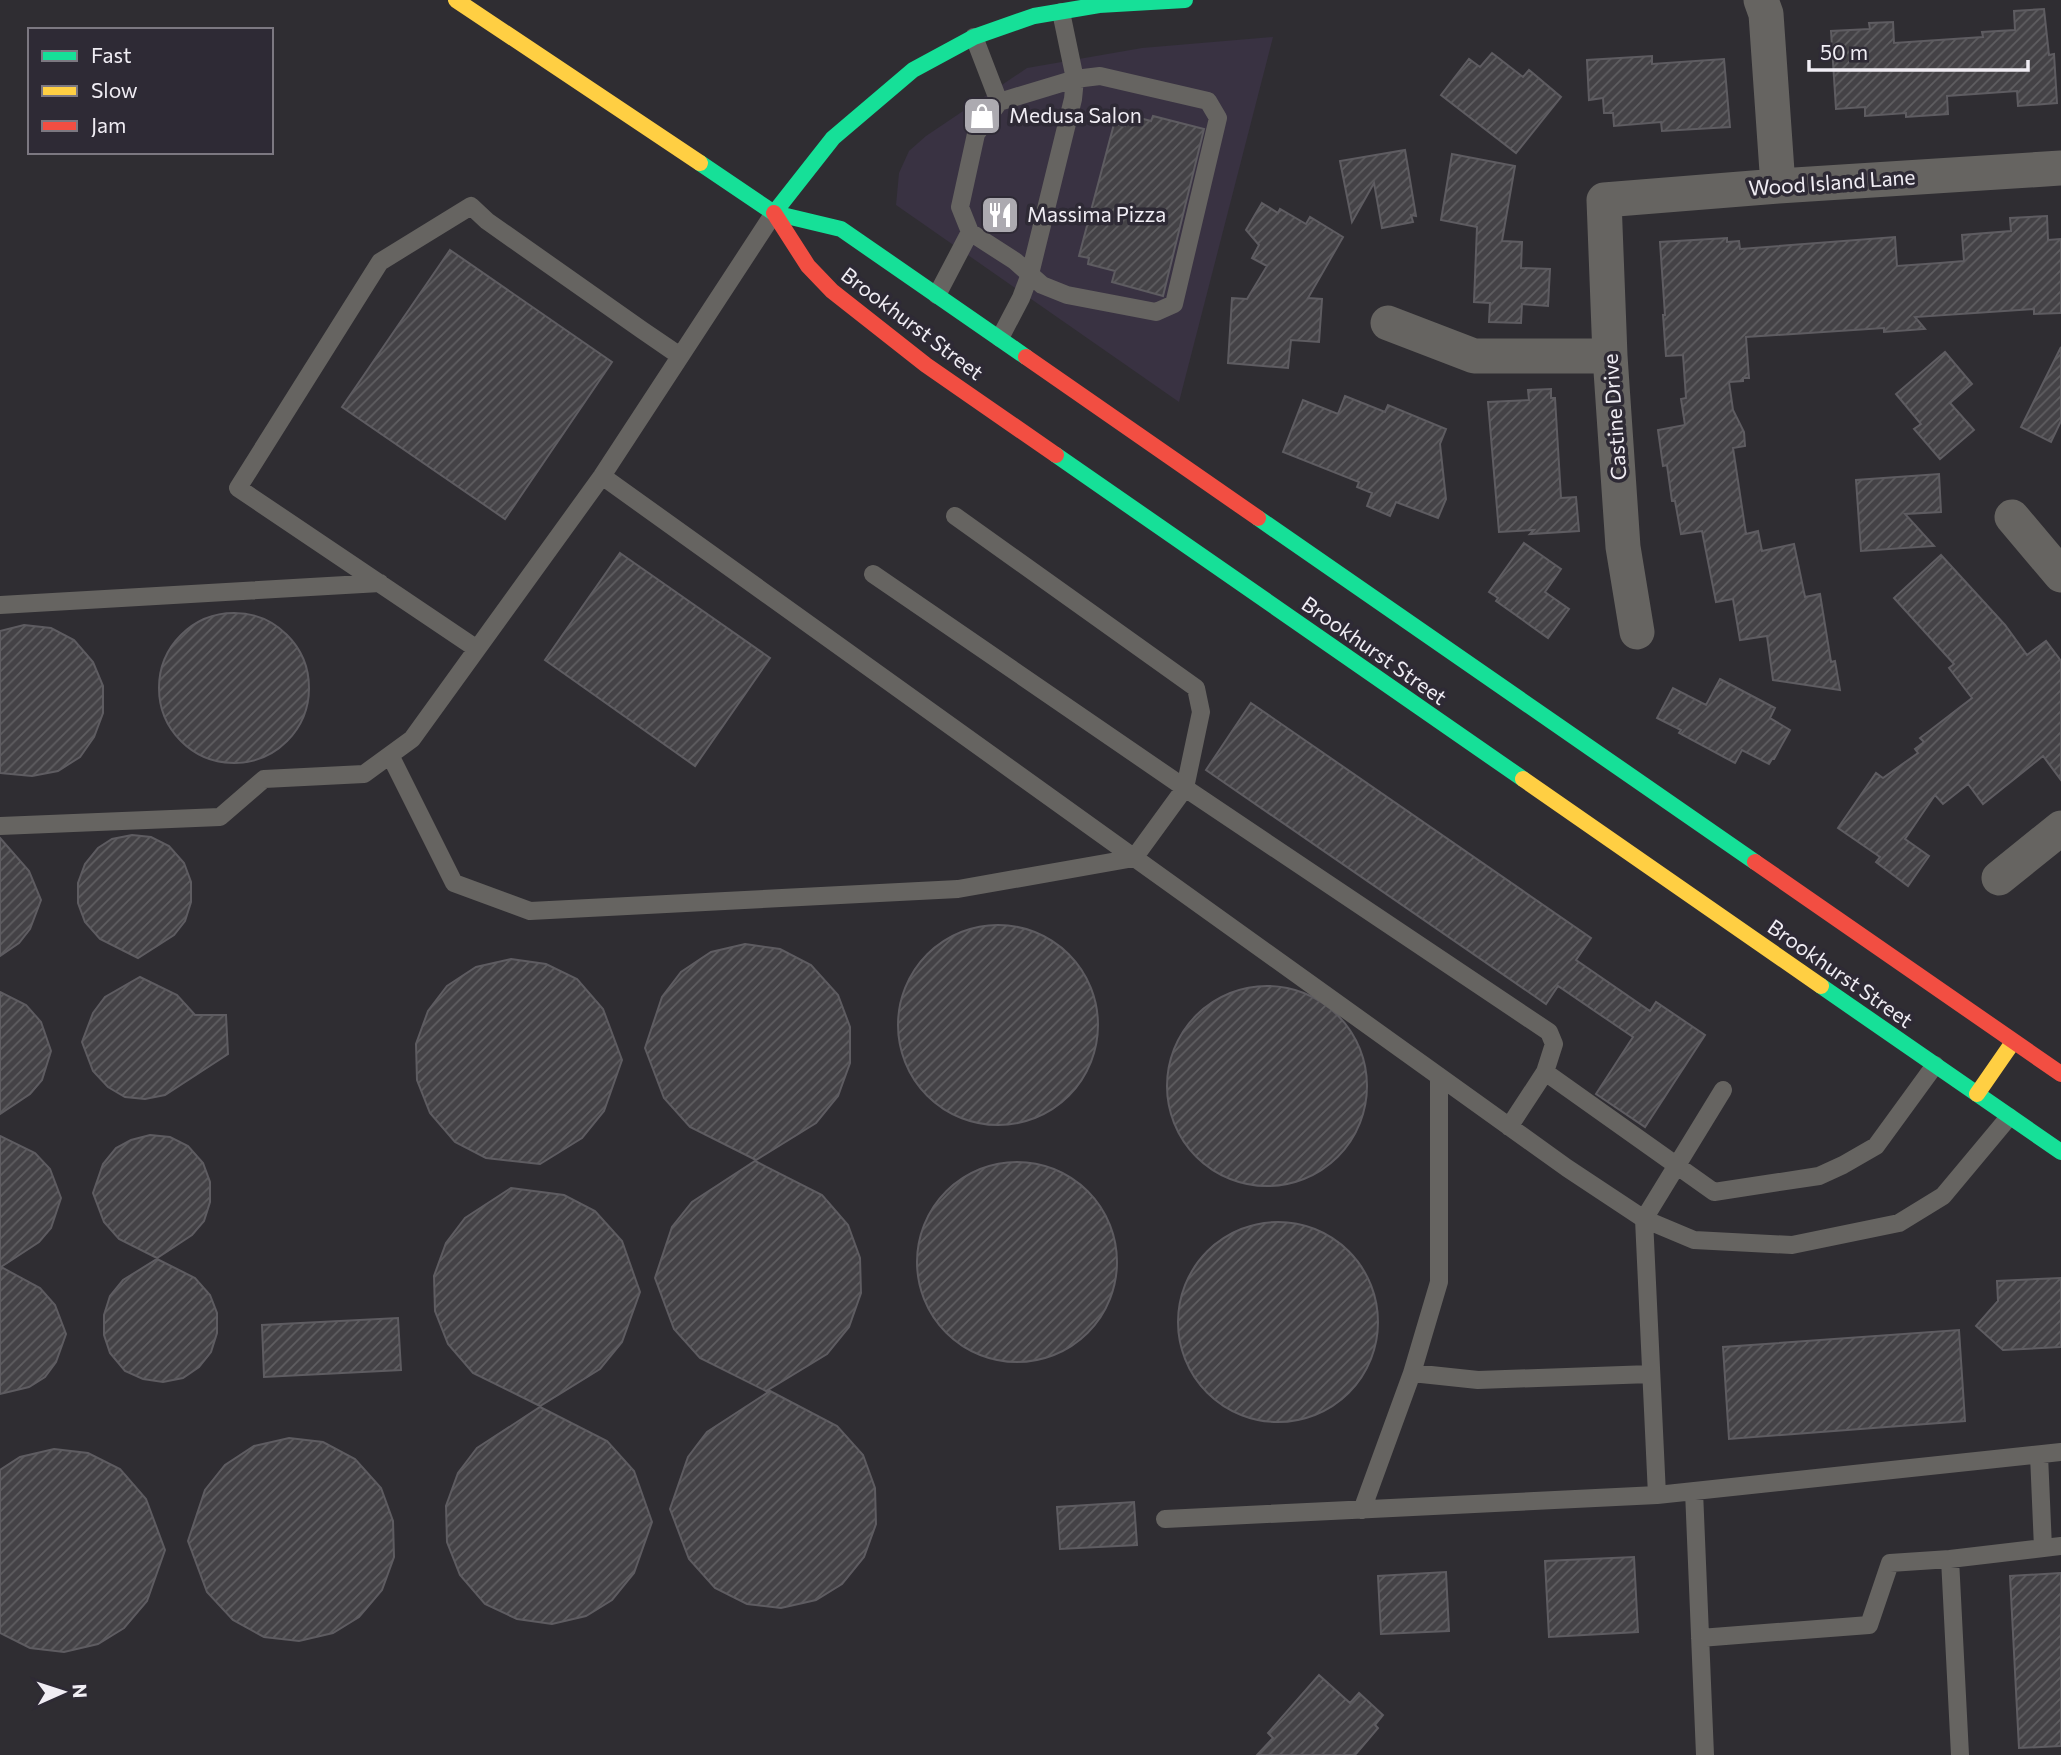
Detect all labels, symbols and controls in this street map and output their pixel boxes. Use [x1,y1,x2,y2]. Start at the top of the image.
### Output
legend [28,28,273,154]
scale bar [1809,28,2028,72]
text: 50 m [1820,39,1868,64]
text: Fast [91,42,132,67]
text: Slow [91,77,138,102]
shop icon: Medusa Salon [961,95,1003,137]
place label: Medusa Salon [1009,102,1142,127]
text: Jam [91,112,126,137]
street label: Wood Island Lane [1748,163,1916,200]
restaurant icon: Massima Pizza [979,194,1021,236]
place label: Massima Pizza [1027,201,1166,226]
street label: Brookhurst Street [837,261,989,384]
street label: Castine Drive [1597,353,1630,481]
street label: Brookhurst Street [1298,590,1452,709]
street label: Brookhurst Street [1764,913,1918,1032]
north arrow [28,1657,98,1727]
text: N [69,1683,92,1699]

